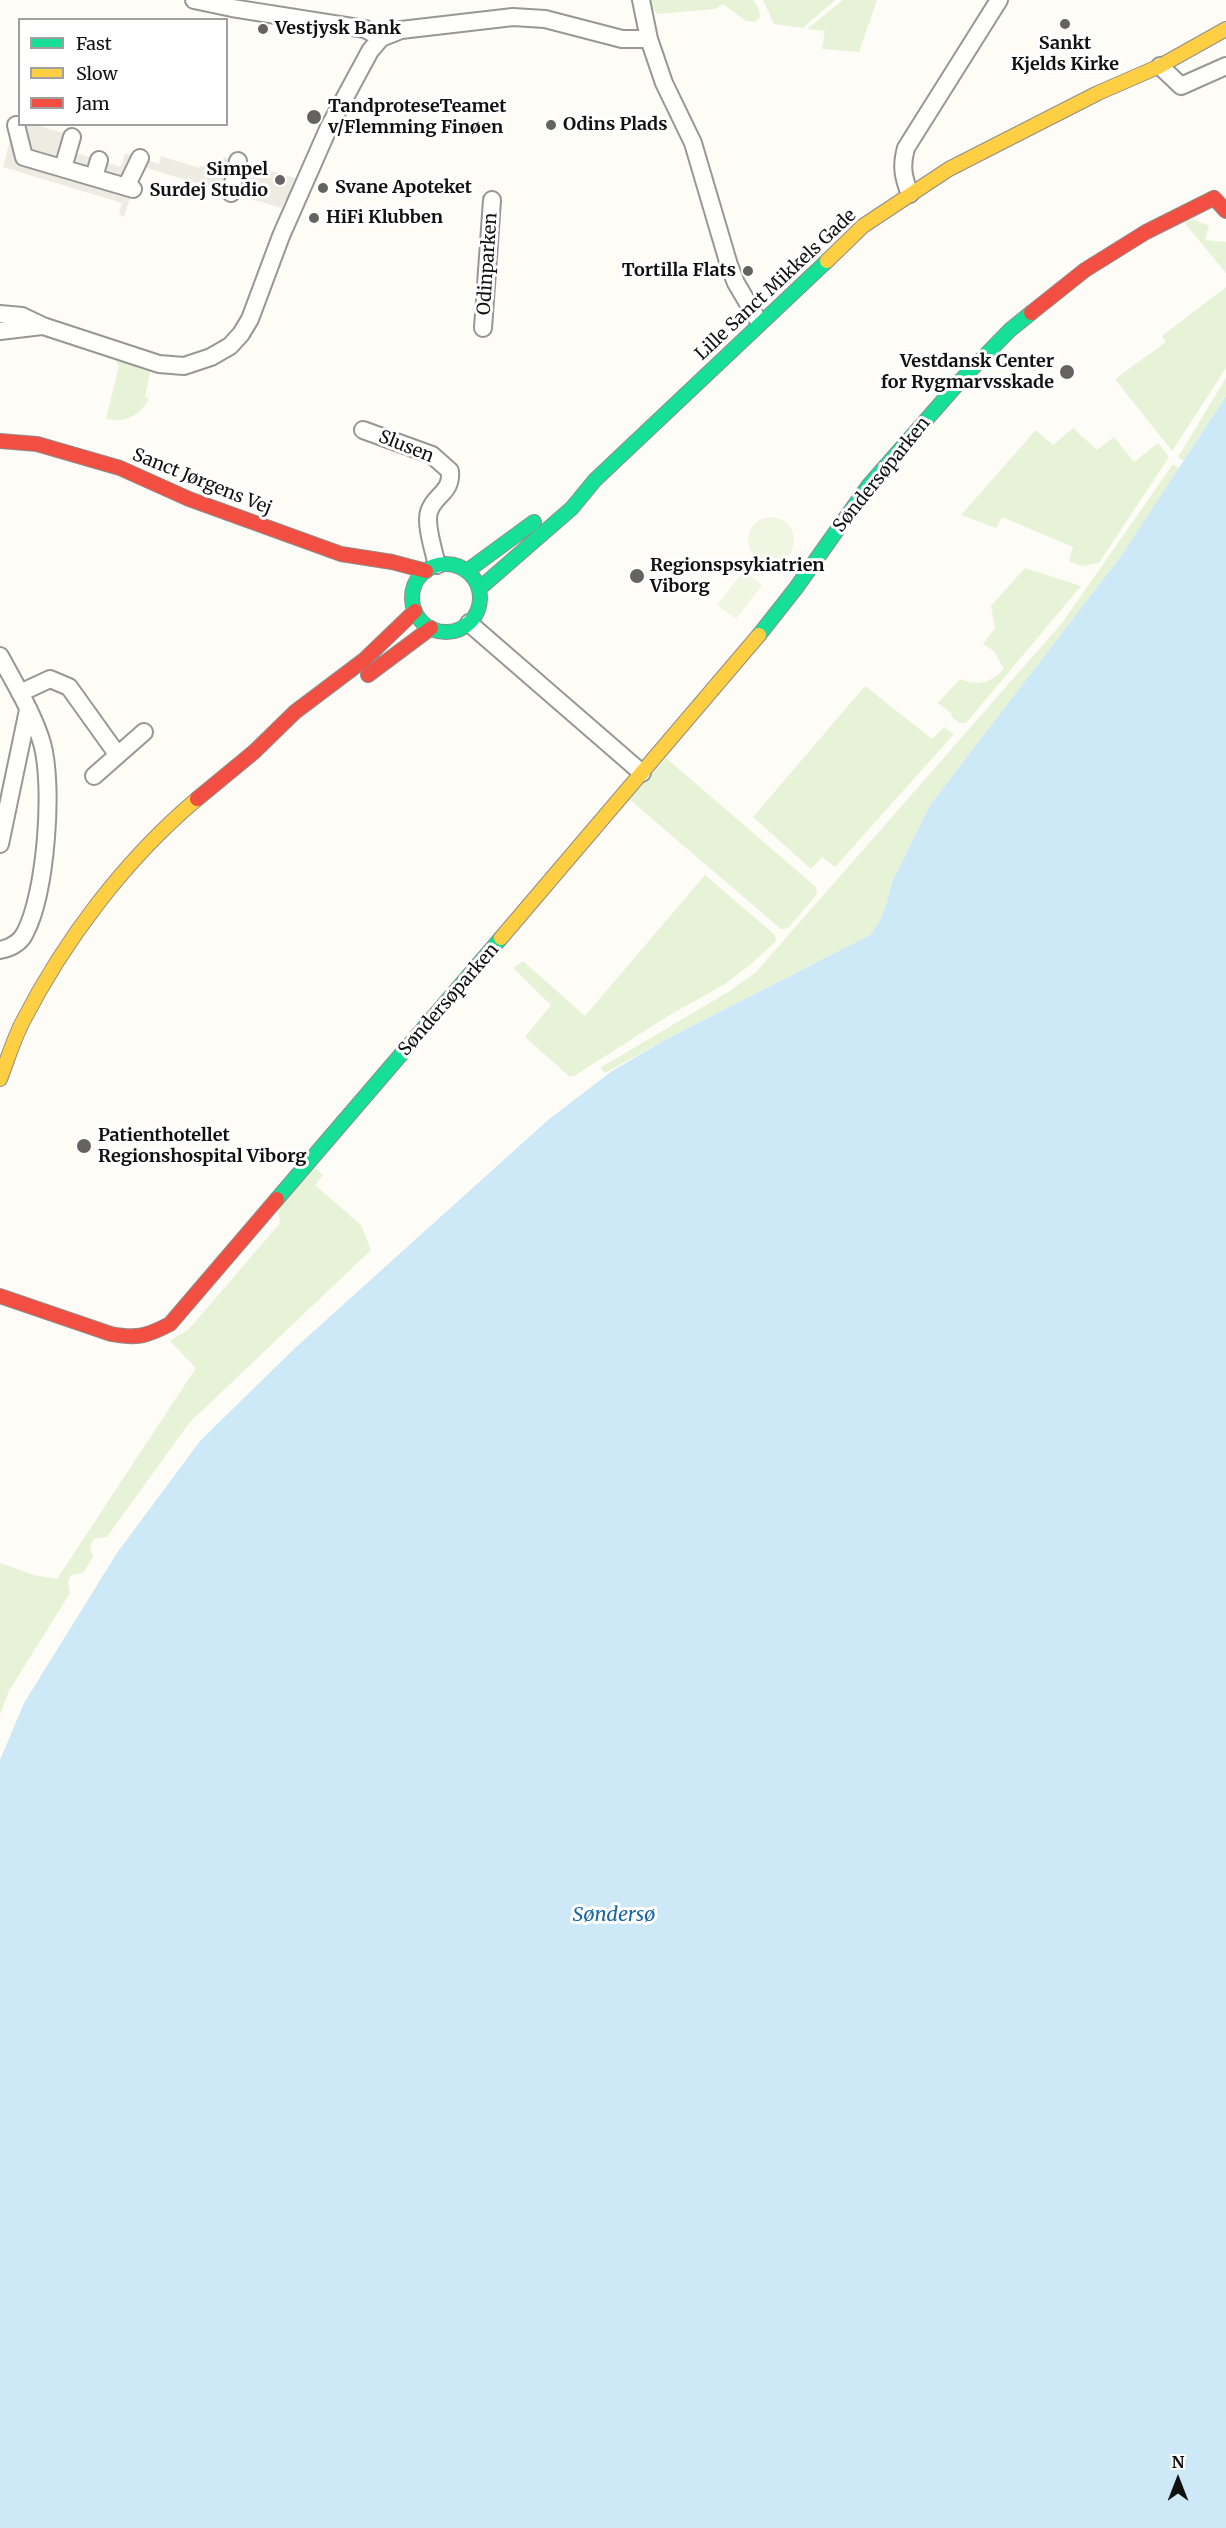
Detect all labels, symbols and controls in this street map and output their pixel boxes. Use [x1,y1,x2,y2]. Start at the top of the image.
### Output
marker: Sankt Kjelds Kirke [1058,17,1072,31]
legend [18,18,228,126]
place label: Vestjysk Bank [275,18,401,40]
marker: Vestjysk Bank [256,22,270,36]
text: Fast [76,32,112,55]
place label: Sankt Kjelds Kirke [1011,33,1119,76]
text: Slow [76,62,118,85]
text: Jam [76,92,110,115]
place label: TandproteseTeamet v/Flemming Finøen [328,96,506,138]
marker: TandproteseTeamet v/Flemming Finøen [305,108,323,126]
place label: Odins Plads [563,114,668,136]
marker: Odins Plads [544,118,558,132]
place label: Simpel Surdej Studio [150,159,268,201]
marker: Simpel Surdej Studio [273,173,287,187]
place label: Svane Apoteket [335,177,472,199]
marker: Svane Apoteket [316,181,330,195]
street label: Lille Sanct Mikkels Gade [691,205,861,365]
place label: HiFi Klubben [326,207,443,229]
marker: HiFi Klubben [307,211,321,225]
street label: Odinparken [474,212,502,316]
place label: Tortilla Flats [622,260,736,282]
marker: Tortilla Flats [741,264,755,278]
place label: Vestdansk Center for Rygmarvsskade [881,351,1054,394]
marker: Vestdansk Center for Rygmarvsskade [1058,363,1076,381]
street label: Søndersøparken [829,413,935,537]
street label: Slusen [375,426,437,468]
street label: Sanct Jørgens Vej [129,444,275,520]
place label: Regionspsykiatrien Viborg [650,555,824,598]
marker: Regionspsykiatrien Viborg [628,567,646,585]
street label: Søndersøparken [394,939,504,1061]
place label: Patienthotellet Regionshospital Viborg [98,1125,306,1168]
marker: Patienthotellet Regionshospital Viborg [75,1137,93,1155]
water label: Søndersø [573,1903,655,1927]
north arrow [1148,2450,1208,2510]
text: N [1172,2452,1184,2472]

